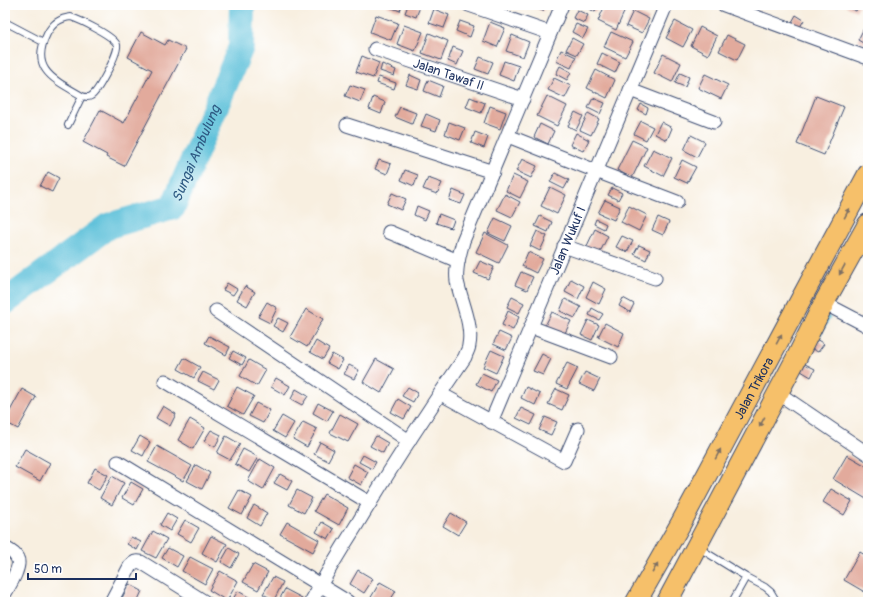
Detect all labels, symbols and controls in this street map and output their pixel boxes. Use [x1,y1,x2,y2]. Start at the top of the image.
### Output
street label: Jalan Tawaf II [411,55,486,94]
water label: Sungai Ambulung [168,102,225,204]
street label: Jalan Wukuf I [547,204,590,277]
one-way arrow [844,207,851,218]
one-way arrow [839,264,846,276]
one-way arrow [776,334,783,345]
street label: Jalan Trikora [731,355,777,422]
one-way arrow [759,416,765,428]
one-way arrow [715,448,721,460]
scale bar [28,555,136,581]
text: 50 m [34,562,62,577]
one-way arrow [652,562,659,574]

